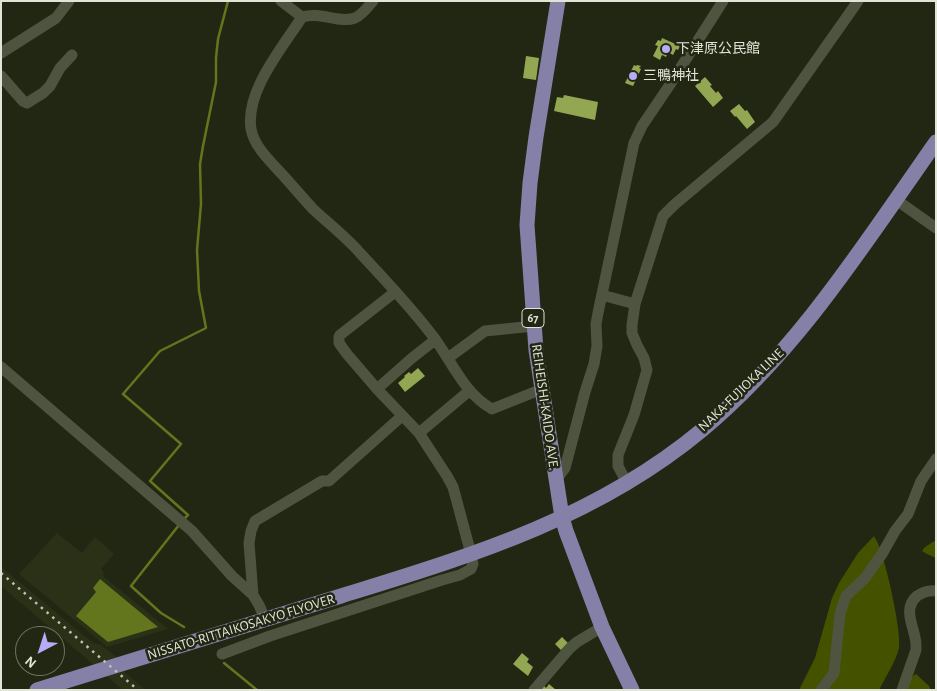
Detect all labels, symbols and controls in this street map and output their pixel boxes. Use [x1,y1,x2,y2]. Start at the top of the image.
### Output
place label: 下津原公民館 [676,41,760,57]
marker: 下津原公民館 [660,43,672,55]
place label: 三鴨神社 [643,68,699,84]
marker: 三鴨神社 [627,70,639,82]
road number: 67 [522,308,544,328]
street label: REIHEISHI-KAIDO AVE. [528,343,562,471]
street label: NAKA-FUJIOKA LINE [695,345,787,435]
street label: NISSATO-RITTAIKOSAKYO FLYOVER [145,590,337,664]
north arrow [15,626,65,676]
text: N [23,653,39,670]

